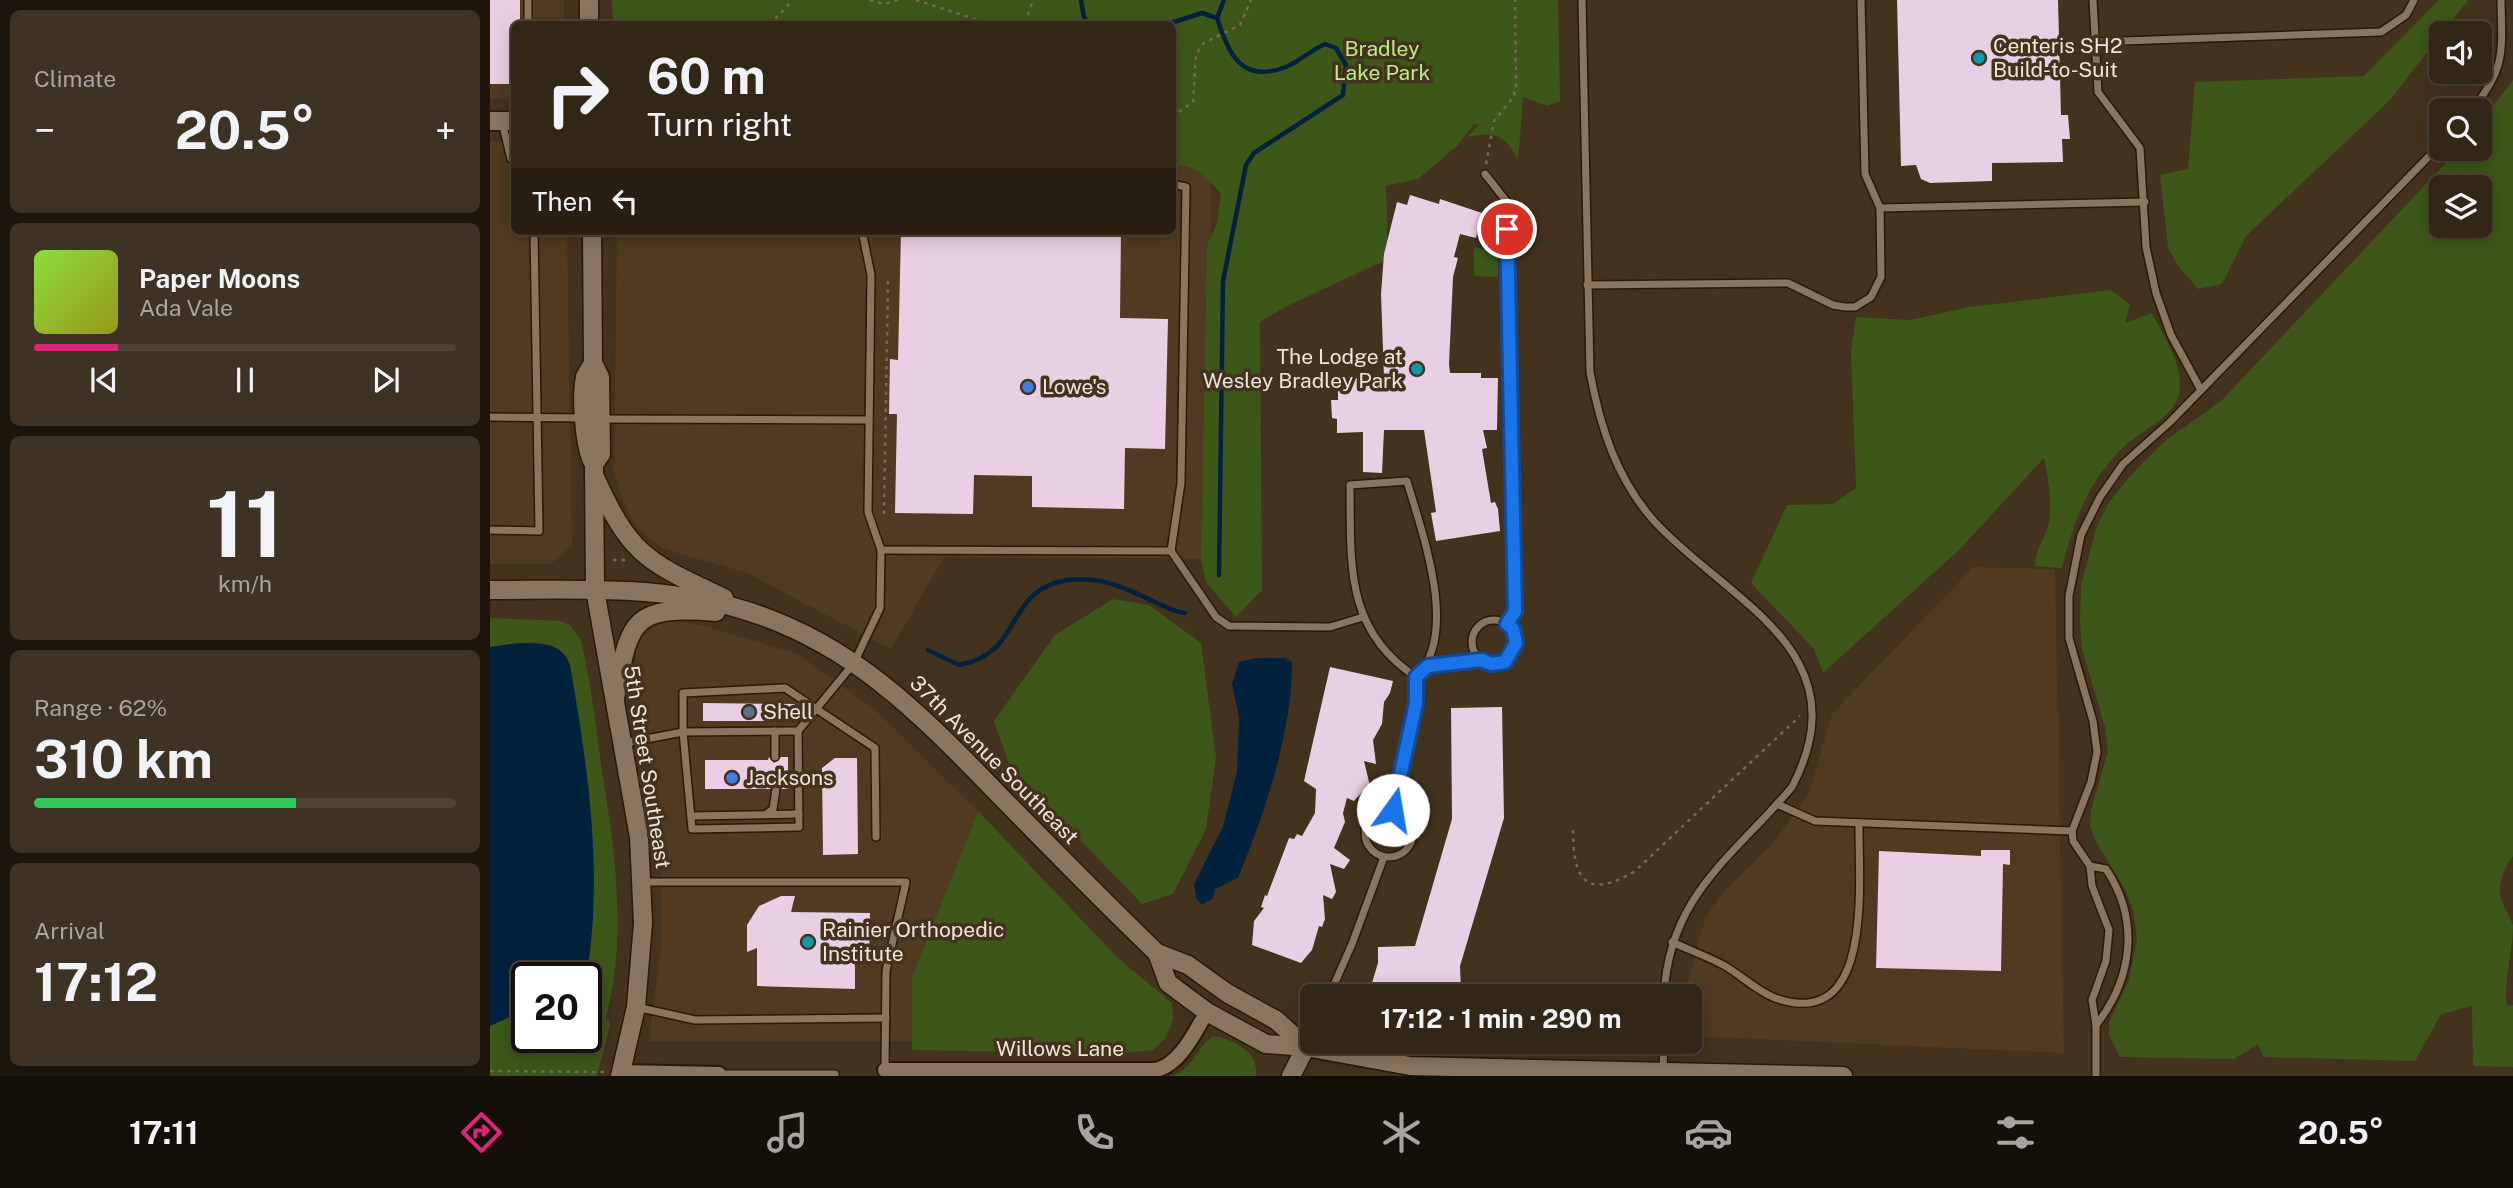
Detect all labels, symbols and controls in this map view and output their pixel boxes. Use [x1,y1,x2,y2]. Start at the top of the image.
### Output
map controls [2429,21,2492,238]
button: sound [2429,21,2492,84]
place label: Centeris SH2 Build-to-Suit [1993,33,2122,82]
park label: Bradley Lake Park [1334,36,1430,85]
text: 60 m [647,47,766,105]
icon: right [532,49,623,140]
marker: Centeris SH2 Build-to-Suit [1971,50,1987,66]
text: Climate [34,65,116,92]
button: search [2429,98,2492,161]
text: 20.5° [175,100,315,161]
text: Turn right [647,106,792,143]
text: − [34,108,55,153]
text: + [435,108,456,153]
button: layers [2429,175,2492,238]
icon: left [606,182,644,220]
text: Then [532,186,592,217]
pin [1477,199,1537,259]
icon: arrive [1488,210,1526,248]
text: Paper Moons [139,263,300,294]
text: Ada Vale [139,294,233,321]
place label: The Lodge at Wesley Bradley Park [1203,344,1403,393]
icon: previous [85,361,123,399]
icon: pause [226,361,264,399]
icon: next [367,361,405,399]
marker: The Lodge at Wesley Bradley Park [1409,361,1425,377]
place label: Lowe's [1042,374,1106,399]
marker: Lowe's [1020,379,1036,395]
text: 11 [206,471,284,577]
text: km/h [218,570,272,597]
street label: 5th Street Southeast [619,663,676,870]
street label: 37th Avenue Southeast [905,670,1084,849]
text: Range · 62% [34,694,167,721]
place label: Shell [763,699,813,724]
marker: Shell [741,704,757,720]
text: 310 km [34,729,213,790]
place label: Jacksons [746,765,834,790]
marker: Jacksons [724,770,740,786]
position arrow [1356,773,1430,847]
text: Arrival [34,917,105,944]
place label: Rainier Orthopedic Institute [822,917,1004,966]
marker: Rainier Orthopedic Institute [800,934,816,950]
text: 17:12 [34,952,158,1013]
speed limit sign: 20 [511,962,602,1053]
text: 17:12 · 1 min · 290 m [1381,1003,1622,1034]
street label: Willows Lane [996,1036,1124,1061]
icon: directions [457,1108,506,1157]
icon: music [763,1108,812,1157]
icon: phone [1070,1108,1119,1157]
icon: climate [1377,1108,1426,1157]
icon: car [1684,1108,1733,1157]
icon: filters [1991,1108,2040,1157]
text: 17:11 [129,1114,199,1151]
text: 20.5° [2298,1114,2384,1151]

